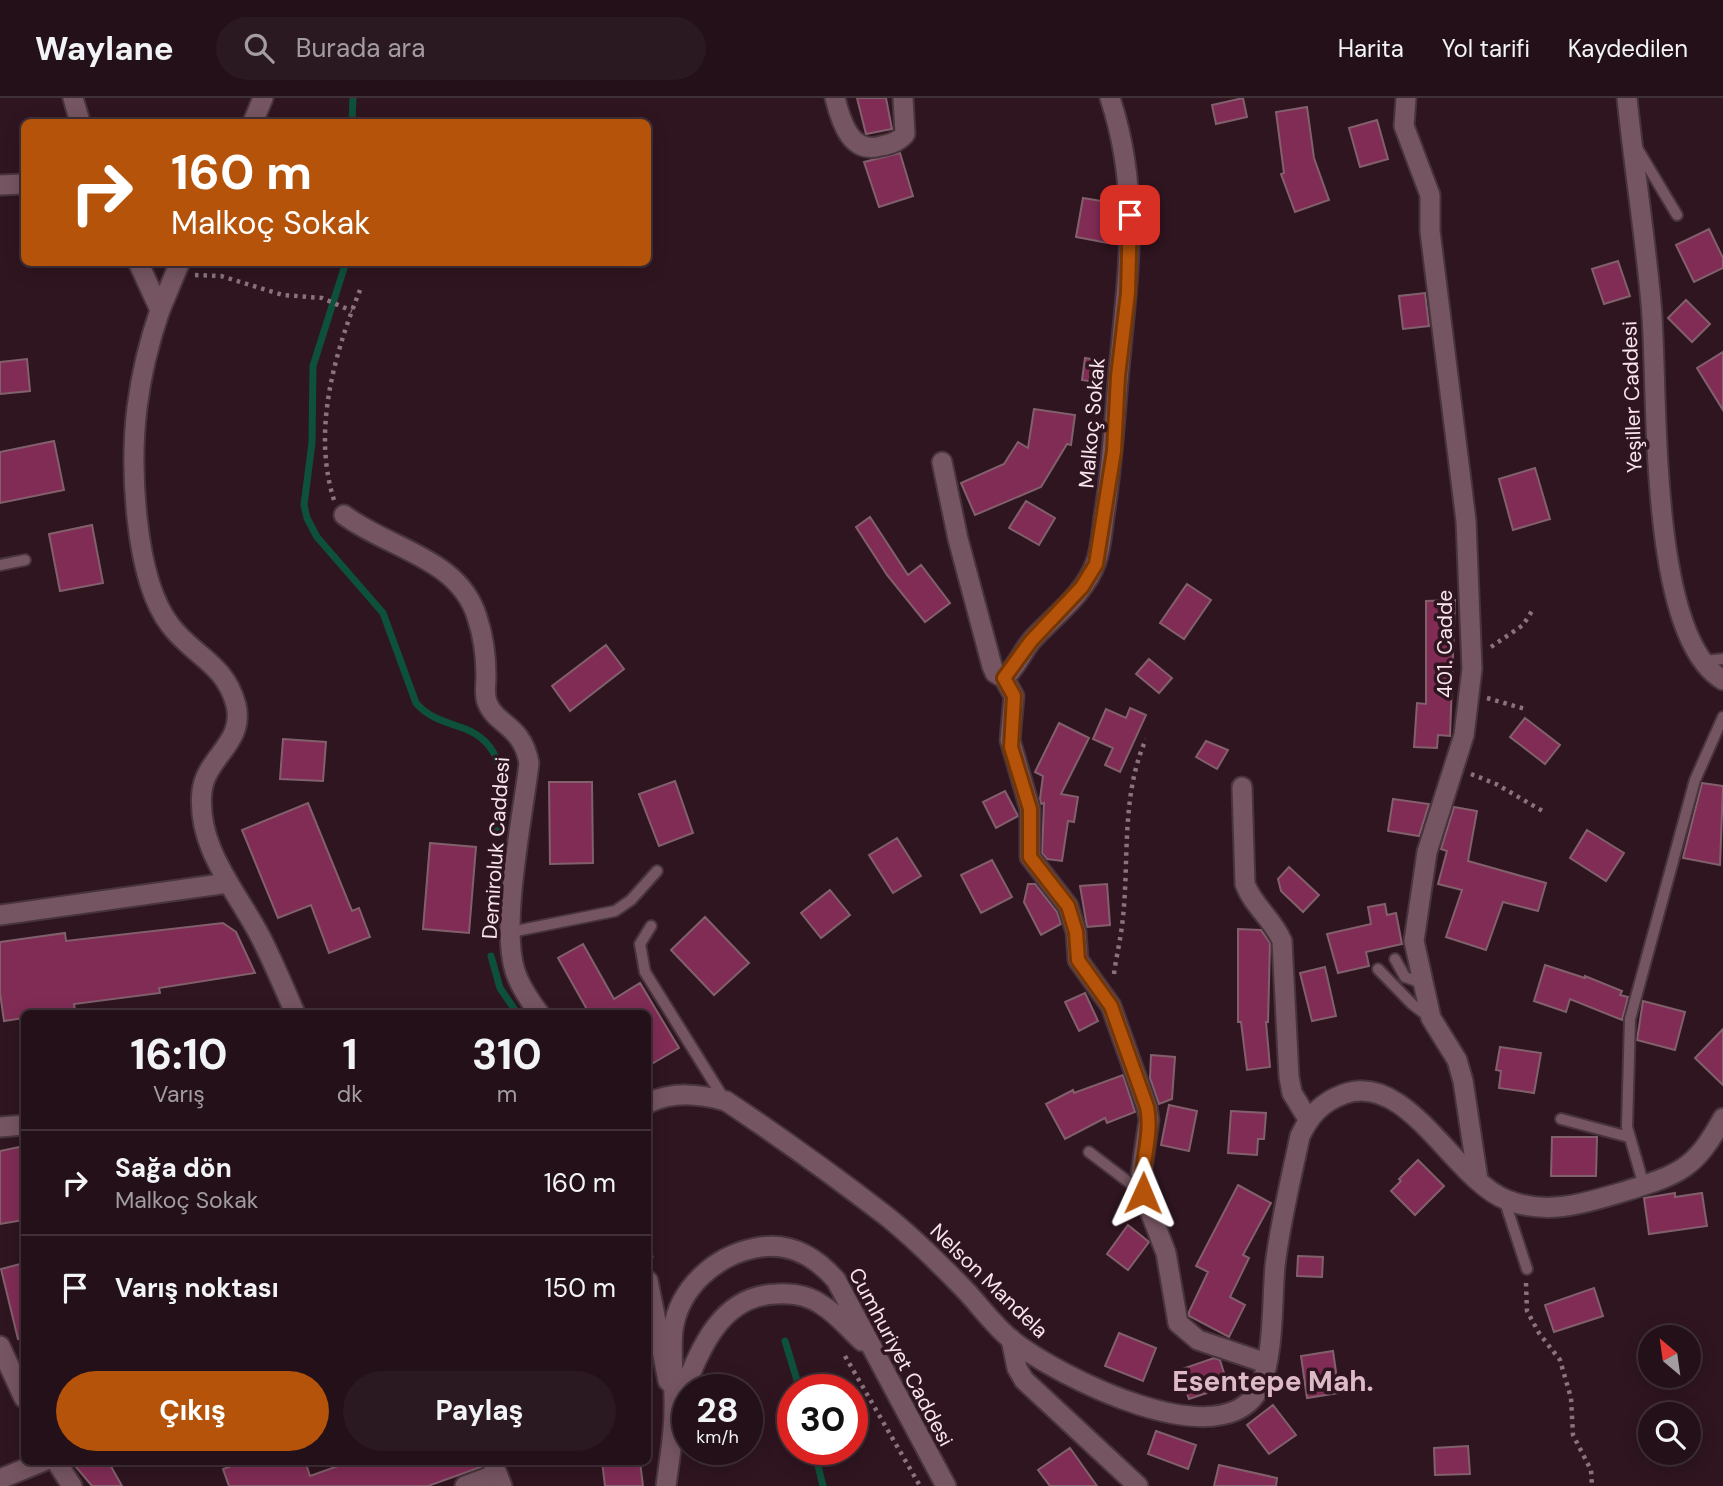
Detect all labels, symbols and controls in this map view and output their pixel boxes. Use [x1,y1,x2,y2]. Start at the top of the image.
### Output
search box [216,17,706,80]
text: Waylane [35,27,174,70]
icon: search [240,29,278,67]
text: Burada ara [296,31,425,65]
text: Harita [1338,33,1404,64]
text: Yol tarifi [1442,33,1530,64]
text: Kaydedilen [1568,33,1688,64]
text: 160 m [171,140,312,204]
icon: right [56,147,147,238]
pin [1100,185,1160,245]
icon: arrive [1111,196,1149,234]
text: Malkoç Sokak [171,202,370,244]
street label: Yeşiller Caddesi [1615,320,1649,474]
street label: Malkoç Sokak [1072,356,1112,489]
street label: 401. Cadde [1431,590,1459,698]
street label: Demiroluk Caddesi [476,756,516,940]
text: 16:10 [130,1027,228,1082]
text: 1 [342,1027,357,1082]
text: 310 [472,1027,542,1082]
text: Varış [153,1079,205,1109]
text: dk [337,1079,363,1109]
text: m [497,1079,517,1109]
text: Sağa dön [115,1151,232,1185]
position arrow [1106,1156,1180,1230]
icon: right [56,1164,94,1202]
text: 160 m [544,1166,616,1200]
text: Malkoç Sokak [115,1185,258,1215]
street label: Nelson Mandela [924,1217,1054,1345]
street label: Cumhuriyet Caddesi [842,1263,960,1451]
icon: arrive [56,1269,94,1307]
text: Varış noktası [115,1271,279,1305]
text: 150 m [544,1271,616,1305]
north arrow [1638,1325,1701,1388]
map controls [1638,1325,1701,1465]
district label: Esentepe Mah. [1172,1363,1374,1400]
button: Çıkış [56,1371,329,1451]
button: Paylaş [343,1371,616,1451]
speed limit sign: 30 [777,1374,868,1465]
text: 28 [696,1387,739,1433]
button: search [1638,1402,1701,1465]
text: km/h [696,1425,739,1449]

